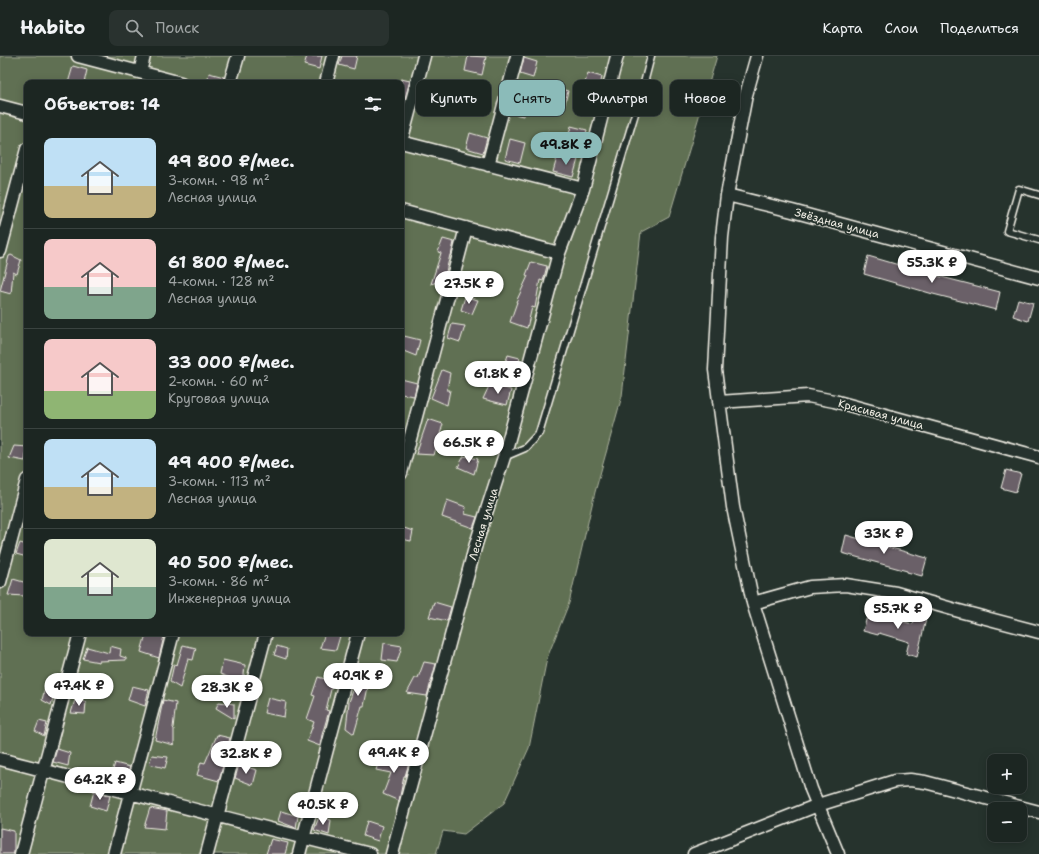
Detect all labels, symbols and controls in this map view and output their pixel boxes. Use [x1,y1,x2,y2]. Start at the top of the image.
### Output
search box [109,10,389,46]
text: Habito [20,15,85,40]
icon: search [123,17,145,39]
text: Поиск [155,18,199,38]
text: Карта [822,19,863,37]
text: Слои [885,19,918,37]
text: Поделиться [940,19,1019,37]
chip: Купить [416,80,491,116]
chip: Снять [499,80,565,116]
chip: Фильтры [573,80,662,116]
chip: Новое [670,80,740,116]
text: Объектов: 14 [44,93,160,115]
icon: filters [362,93,384,115]
pin: 49.8K ₽ [529,132,603,166]
text: 49.8K ₽ [540,136,592,153]
text: 49 800 ₽/мес. [168,150,294,172]
icon: home [76,154,124,202]
text: 3-комн. · 98 m² [168,172,270,189]
text: Лесная улица [168,189,257,206]
street label: Звёздная улица [793,205,881,242]
pin: 55.3K ₽ [895,250,969,284]
text: 61 800 ₽/мес. [168,251,289,273]
text: 55.3K ₽ [907,254,957,271]
icon: home [76,255,124,303]
pin: 27.5K ₽ [432,271,506,305]
text: 4-комн. · 128 m² [168,273,275,290]
text: 27.5K ₽ [444,275,494,292]
text: Лесная улица [168,290,257,307]
text: 33 000 ₽/мес. [168,351,295,373]
icon: home [76,355,124,403]
pin: 61.8K ₽ [461,361,535,395]
text: 61.8K ₽ [474,365,522,382]
text: 2-комн. · 60 m² [168,373,269,390]
text: Круговая улица [168,390,269,407]
street label: Красивая улица [837,396,925,433]
pin: 66.5K ₽ [432,430,506,464]
text: 66.5K ₽ [443,434,495,451]
text: 49 400 ₽/мес. [168,451,294,473]
icon: home [76,455,124,503]
text: 3-комн. · 113 m² [168,473,271,490]
street label: Лесная улица [465,486,502,562]
text: Лесная улица [168,490,257,507]
pin: 33K ₽ [856,521,912,555]
text: 33K ₽ [864,525,904,542]
text: 40 500 ₽/мес. [168,551,294,573]
icon: home [76,555,124,603]
text: 3-комн. · 86 m² [168,573,270,590]
text: Инженерная улица [168,590,291,607]
pin: 55.7K ₽ [861,596,935,630]
text: 55.7K ₽ [873,600,923,617]
pin: 40.9K ₽ [321,663,395,697]
text: 40.9K ₽ [333,667,384,684]
pin: 47.4K ₽ [42,673,116,707]
pin: 28.3K ₽ [190,675,264,709]
text: 47.4K ₽ [53,677,105,694]
text: 28.3K ₽ [201,679,253,696]
pin: 49.4K ₽ [357,740,431,774]
pin: 32.8K ₽ [209,741,283,775]
text: 49.4K ₽ [368,744,420,761]
text: 32.8K ₽ [220,745,272,762]
map controls [987,754,1027,842]
button: + [987,754,1027,794]
pin: 64.2K ₽ [63,767,137,801]
text: 64.2K ₽ [74,771,126,788]
pin: 40.5K ₽ [286,792,360,826]
text: 40.5K ₽ [297,796,349,813]
button: − [987,802,1027,842]

